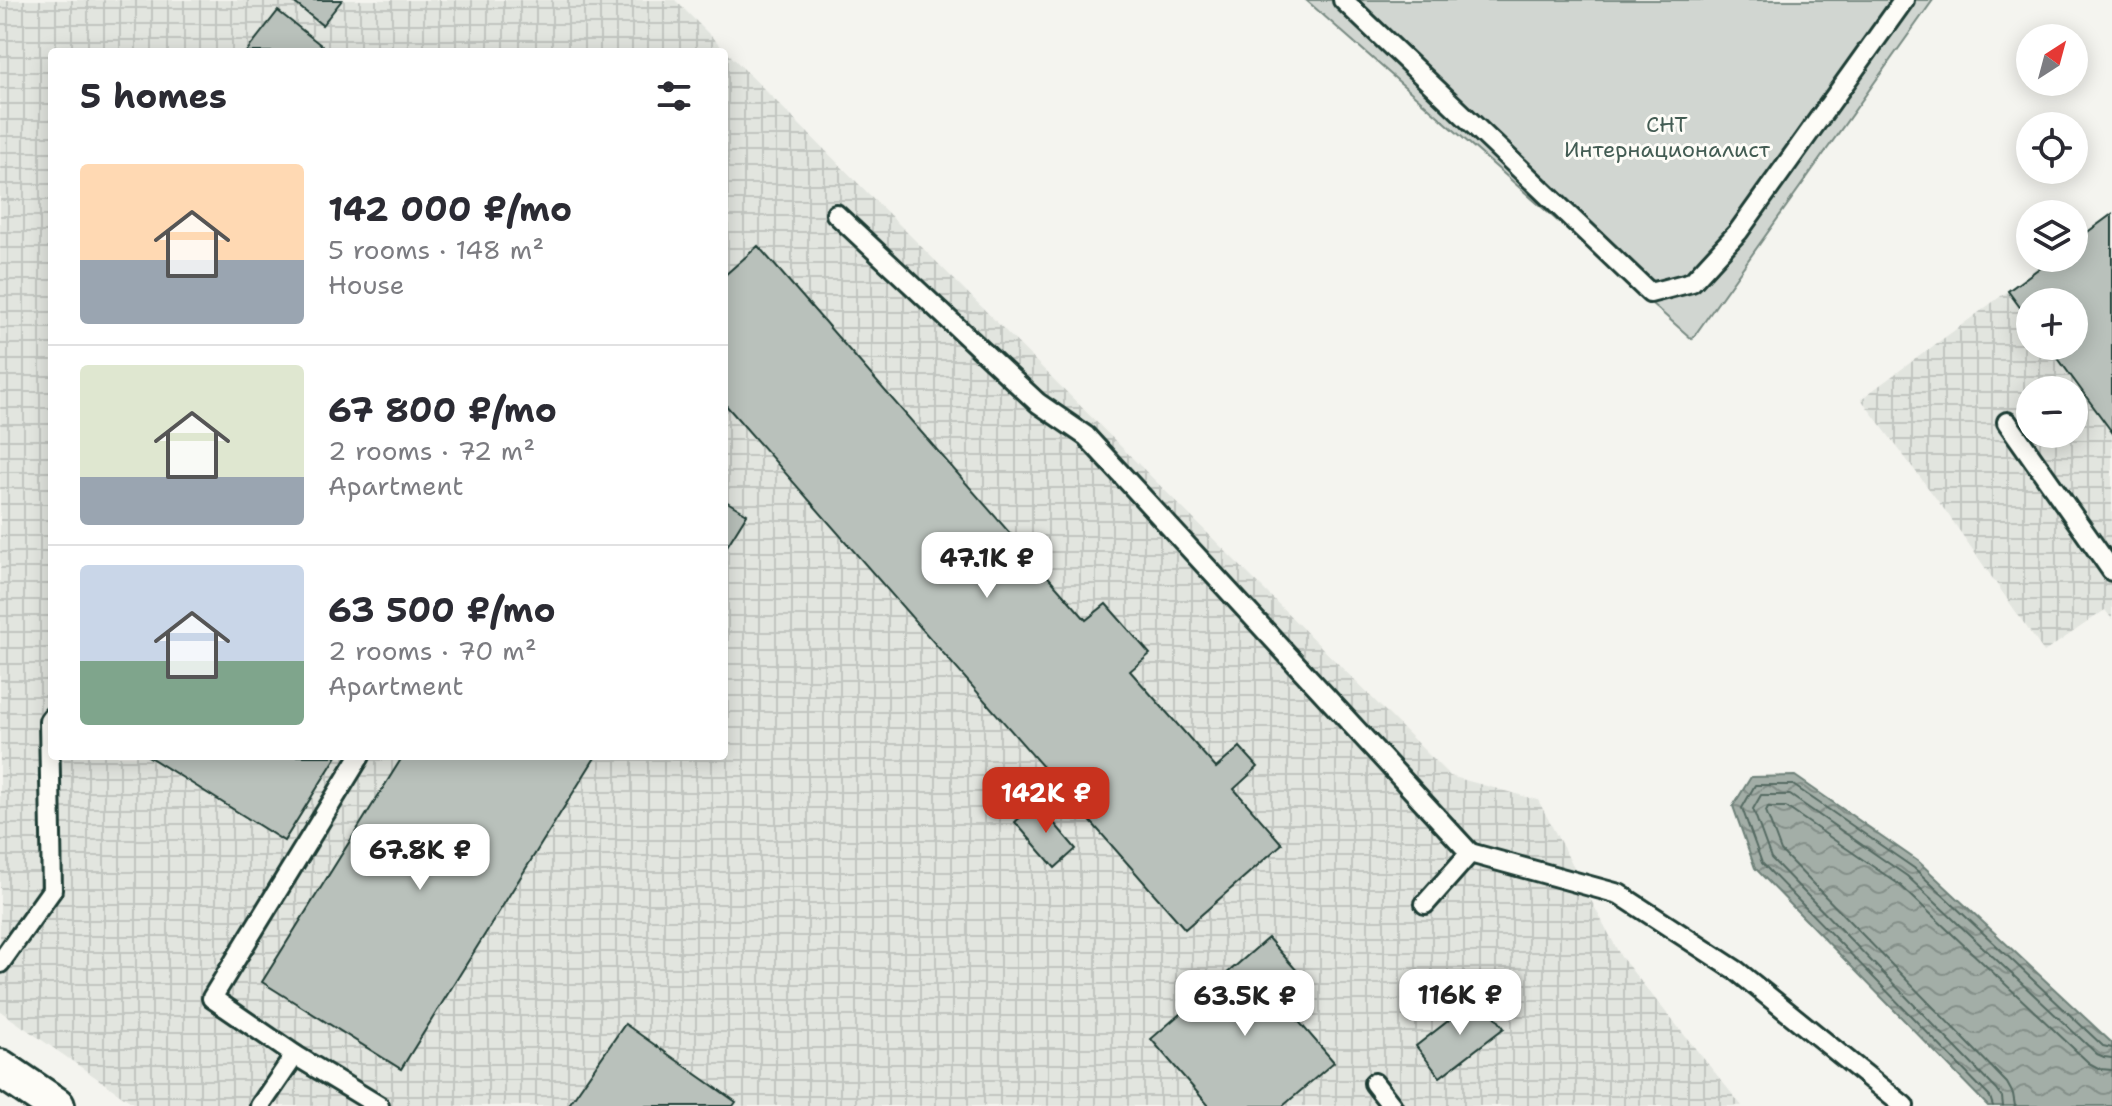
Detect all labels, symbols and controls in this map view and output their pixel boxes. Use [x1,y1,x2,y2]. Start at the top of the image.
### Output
north arrow [2016,24,2088,96]
map controls [2016,24,2088,448]
text: 5 homes [80,73,227,119]
icon: filters [652,74,696,118]
park label: СНТ Интернационалист [1564,110,1771,164]
button: locate [2016,112,2088,184]
text: 142 000 ₽/mo [328,186,572,232]
icon: home [144,196,240,292]
button: layers [2016,200,2088,272]
text: 5 rooms · 148 m² [328,232,544,267]
text: House [328,267,404,302]
button: + [2016,288,2088,360]
button: − [2016,376,2088,448]
text: 67 800 ₽/mo [328,387,557,433]
icon: home [144,397,240,493]
text: 2 rooms · 72 m² [328,433,535,468]
text: Apartment [328,468,464,503]
pin: 47.1K ₽ [913,532,1061,600]
text: 47.1K ₽ [940,540,1034,575]
text: 63 500 ₽/mo [328,587,556,633]
icon: home [144,597,240,693]
text: 2 rooms · 70 m² [328,633,537,668]
text: Apartment [328,668,464,703]
pin: 142K ₽ [981,767,1111,835]
text: 142K ₽ [1000,775,1092,810]
pin: 67.8K ₽ [346,824,494,892]
text: 67.8K ₽ [369,832,471,867]
pin: 116K ₽ [1395,969,1525,1037]
pin: 63.5K ₽ [1171,970,1319,1038]
text: 116K ₽ [1417,977,1503,1012]
text: 63.5K ₽ [1193,978,1297,1013]

